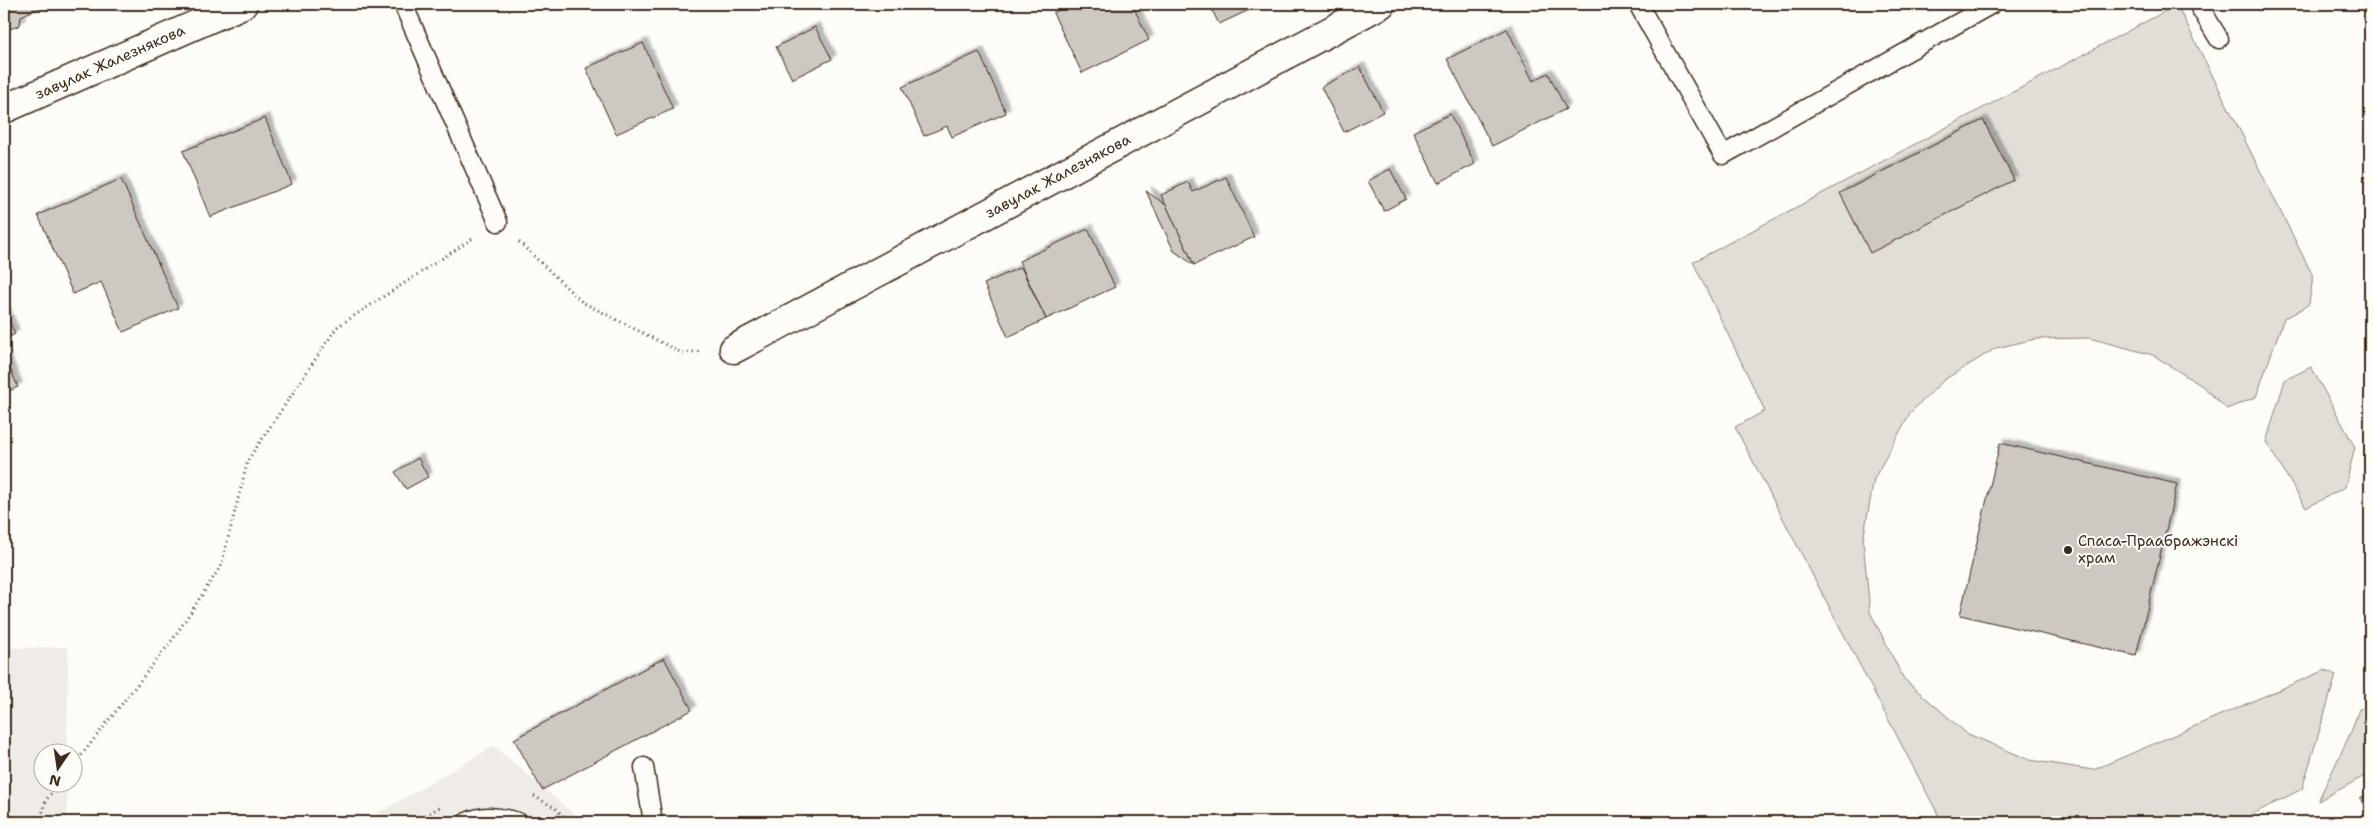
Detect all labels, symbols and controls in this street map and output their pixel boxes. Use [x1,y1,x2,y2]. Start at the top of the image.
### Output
street label: завулак Жалезнякова [32,20,189,104]
street label: завулак Жалезнякова [982,129,1135,223]
place label: Спаса-Праабражэнскі храм [2078,531,2238,568]
marker: Спаса-Праабражэнскі храм [2062,544,2074,556]
north arrow [32,744,82,794]
text: N [48,771,63,791]

